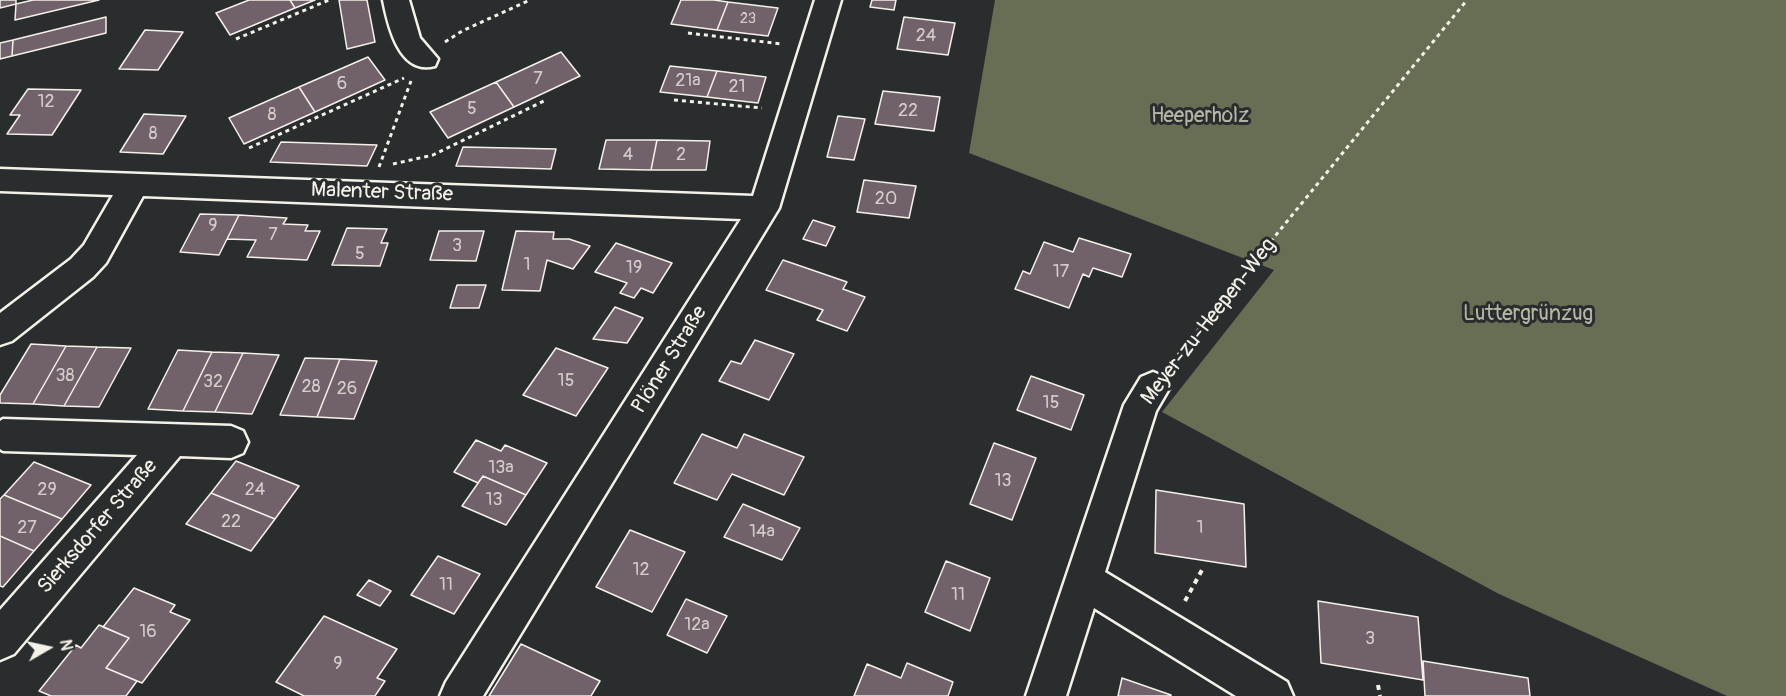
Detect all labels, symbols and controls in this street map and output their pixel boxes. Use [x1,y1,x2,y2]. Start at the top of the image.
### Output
house number: 23 [740,10,756,28]
house number: 24 [916,25,936,47]
house number: 7 [533,68,543,90]
house number: 21a [675,70,701,92]
house number: 6 [337,73,347,95]
house number: 21 [728,76,746,98]
house number: 12 [37,91,55,113]
house number: 5 [467,98,477,120]
house number: 22 [898,100,918,122]
house number: 8 [267,104,277,126]
park label: Heeperholz [1151,104,1249,130]
house number: 8 [148,123,158,145]
house number: 4 [623,144,633,166]
house number: 2 [676,144,686,166]
street label: Malenter Straße [311,178,453,208]
house number: 20 [875,188,897,210]
house number: 9 [208,215,218,237]
house number: 7 [268,224,278,246]
street label: Meyer-zu-Heepen-Weg [1136,234,1282,410]
house number: 3 [452,235,462,257]
house number: 5 [355,243,365,265]
house number: 1 [523,254,531,276]
house number: 19 [626,257,642,279]
house number: 17 [1053,261,1069,283]
street label: Plöner Straße [627,302,713,418]
park label: Luttergrünzug [1463,302,1593,328]
house number: 38 [55,365,75,387]
house number: 15 [558,370,574,392]
house number: 32 [203,371,223,393]
house number: 28 [301,376,321,398]
house number: 26 [337,378,357,400]
house number: 15 [1043,392,1059,414]
street label: Sierksdorfer Straße [33,455,163,599]
house number: 13a [488,457,514,479]
house number: 13 [994,470,1012,492]
house number: 29 [37,479,57,501]
house number: 24 [245,479,265,501]
house number: 13 [485,489,503,511]
house number: 22 [221,511,241,533]
house number: 27 [17,517,37,539]
house number: 1 [1196,517,1204,539]
house number: 14a [749,521,775,543]
house number: 12 [632,559,650,581]
house number: 11 [439,574,453,596]
house number: 11 [951,584,965,606]
house number: 12a [684,614,710,636]
north arrow [18,618,78,678]
house number: 16 [139,621,157,643]
house number: 3 [1365,628,1375,650]
text: N [55,638,77,652]
house number: 9 [333,653,343,675]

